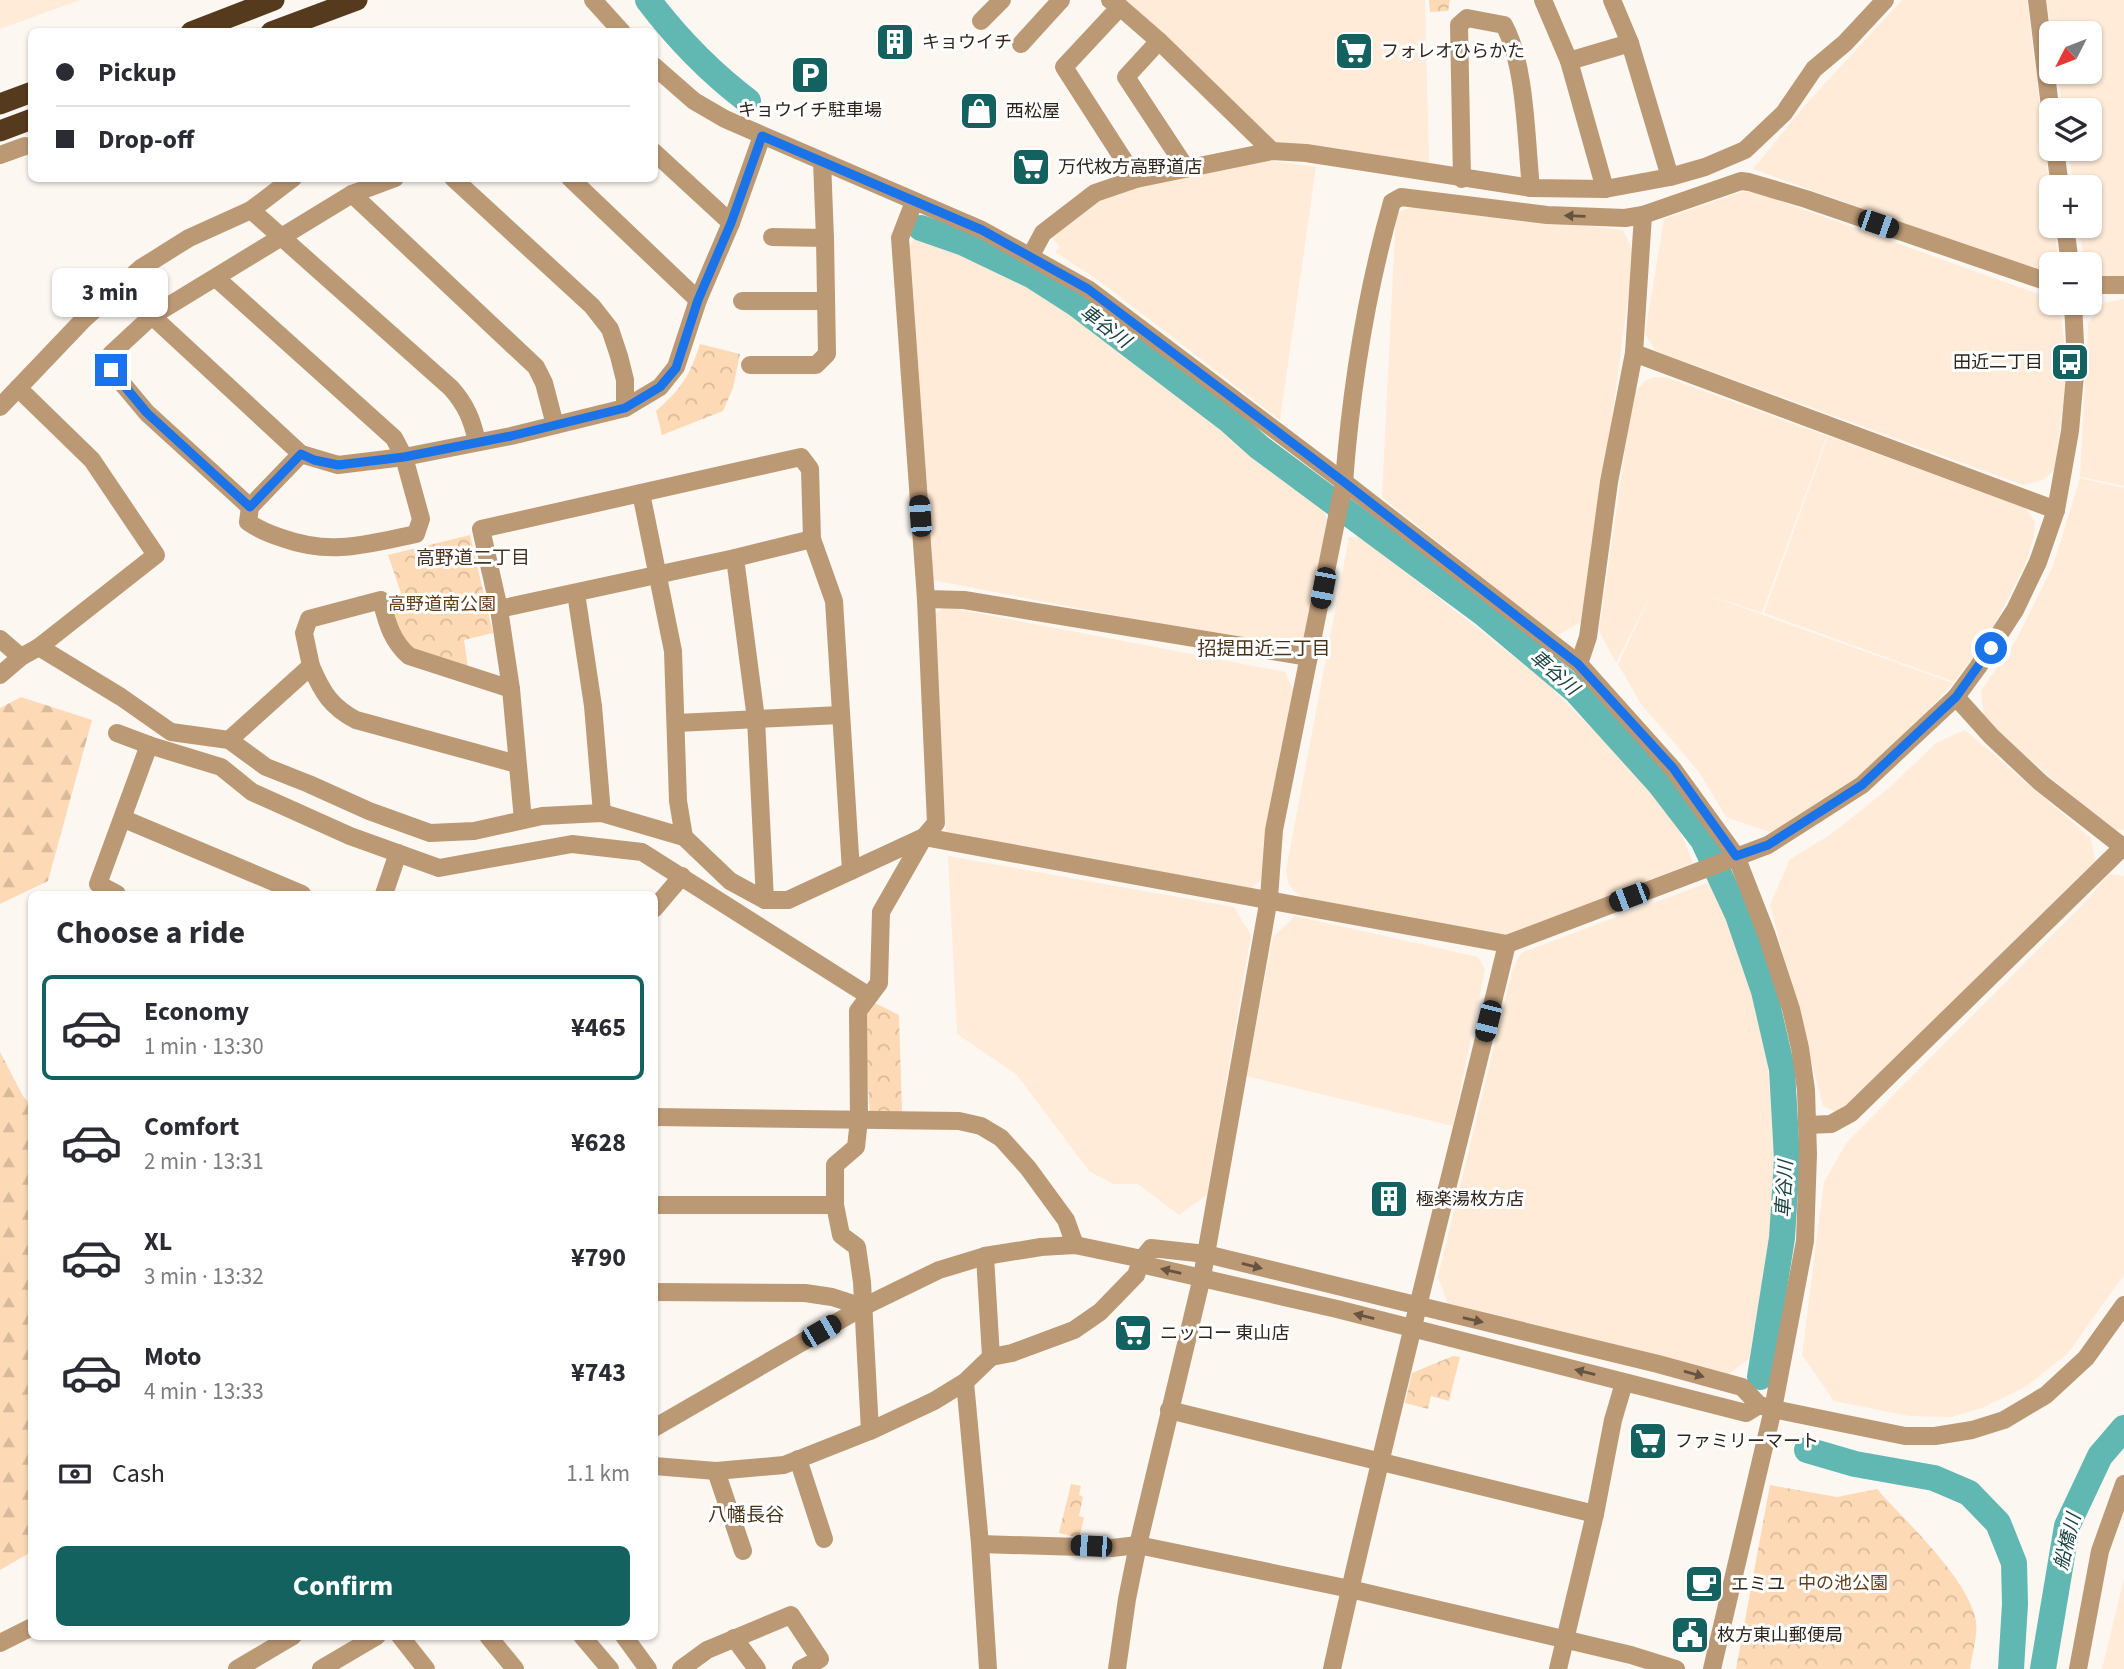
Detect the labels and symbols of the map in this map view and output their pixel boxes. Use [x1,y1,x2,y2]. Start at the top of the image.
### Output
building icon: キョウイチ [874,21,916,63]
north arrow [2039,21,2102,84]
place label: キョウイチ [922,30,1012,55]
supermarket icon: フォレオひらかた [1333,30,1375,72]
place label: フォレオひらかた [1381,39,1525,64]
parking icon: キョウイチ駐車場 [789,54,831,96]
shop icon: 西松屋 [958,90,1000,132]
place label: キョウイチ駐車場 [738,98,882,123]
place label: 西松屋 [1006,99,1060,124]
supermarket icon: 万代枚方高野道店 [1010,146,1052,188]
place label: 万代枚方高野道店 [1058,155,1202,180]
car [1855,207,1902,241]
one-way arrow [1564,211,1586,222]
callout: 3 min [53,268,169,318]
water label: 車谷川 [1074,299,1137,356]
bus stop icon: 田近二丁目 [2049,341,2091,383]
place label: 田近二丁目 [1953,350,2043,375]
route end [95,354,127,386]
car [909,494,932,538]
district label: 高野道二丁目 [416,545,530,572]
car [1309,565,1338,611]
park label: 高野道南公園 [388,592,496,617]
route start [1975,632,2007,664]
district label: 招提田近三丁目 [1197,636,1331,663]
water label: 車谷川 [1524,644,1586,703]
car [1606,880,1653,914]
car [1473,998,1504,1044]
water label: 車谷川 [1770,1158,1800,1218]
building icon: 極楽湯枚方店 [1368,1178,1410,1220]
place label: 極楽湯枚方店 [1416,1187,1524,1212]
one-way arrow [1241,1261,1263,1272]
one-way arrow [1160,1265,1182,1276]
one-way arrow [1353,1310,1375,1321]
car [798,1311,845,1351]
supermarket icon: ニッコー 東山店 [1112,1312,1154,1354]
one-way arrow [1462,1314,1484,1325]
place label: ニッコー 東山店 [1160,1321,1290,1346]
one-way arrow [1573,1366,1595,1377]
one-way arrow [1683,1369,1705,1380]
supermarket icon: ファミリーマート [1627,1420,1669,1462]
place label: ファミリーマート [1675,1429,1819,1454]
district label: 八幡長谷 [708,1502,784,1529]
water label: 船橋川 [2048,1509,2088,1573]
car [1070,1534,1113,1558]
cafe icon: エミユ [1683,1563,1725,1605]
park label: 中の池公園 [1798,1571,1888,1596]
place label: エミユ [1731,1572,1785,1597]
public building icon: 枚方東山郵便局 [1669,1614,1711,1656]
place label: 枚方東山郵便局 [1717,1623,1843,1648]

